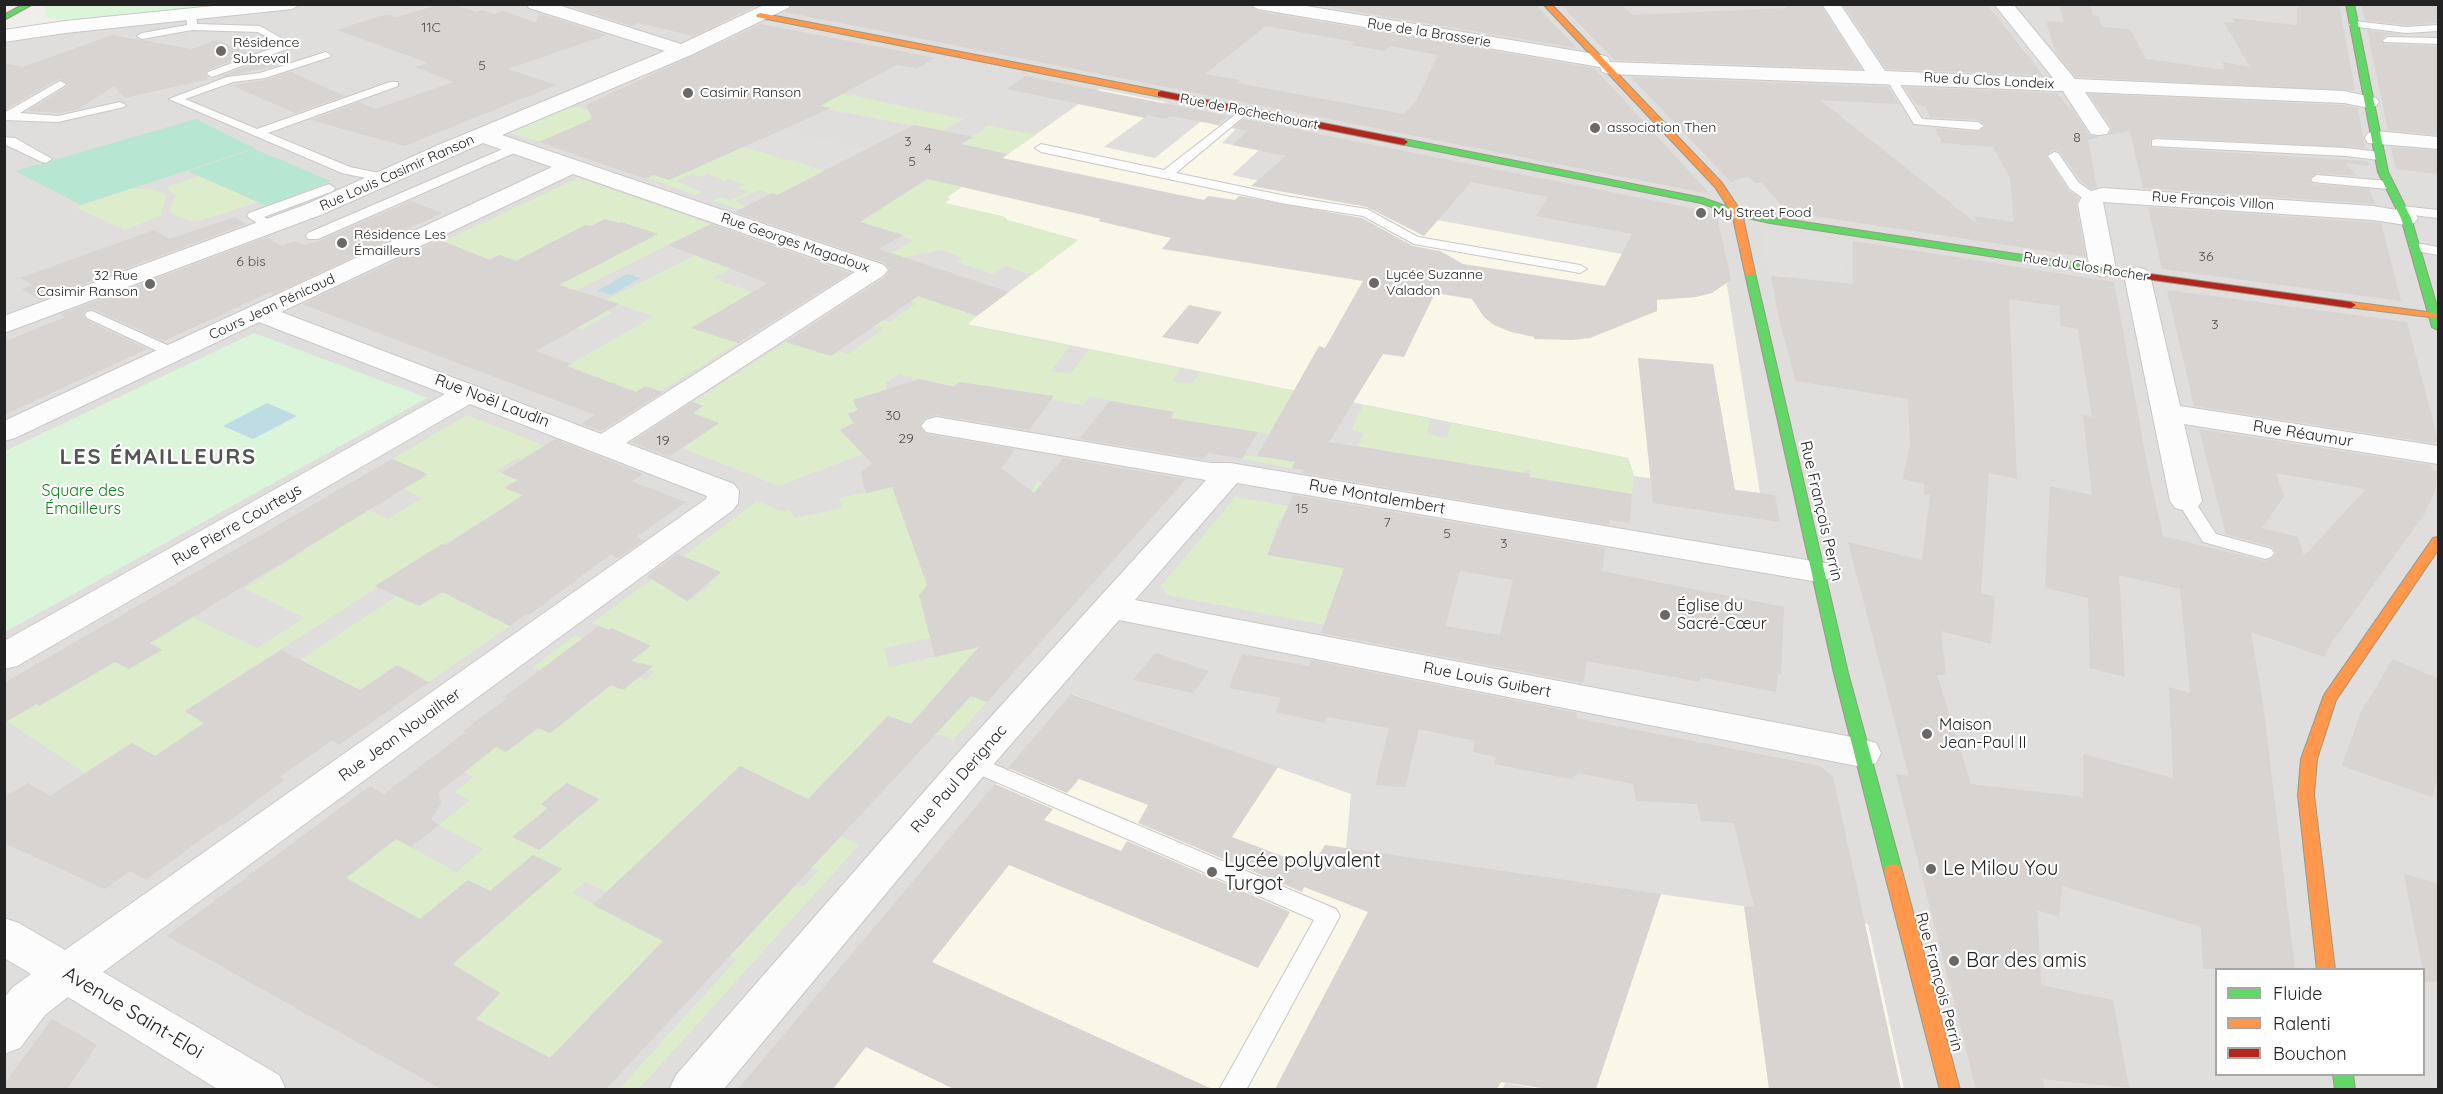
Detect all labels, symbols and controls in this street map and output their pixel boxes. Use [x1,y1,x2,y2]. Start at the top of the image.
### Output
street label: Rue de la Brasserie [1366,15,1492,51]
house number: 11C [421,20,441,36]
place label: Résidence Subreval [233,35,299,68]
marker: Résidence Subreval [214,44,228,58]
house number: 5 [478,58,486,74]
street label: Rue du Clos Londeix [1923,69,2055,93]
place label: Casimir Ranson [700,85,801,101]
marker: Casimir Ranson [681,86,695,100]
street label: Rue de Rochechouart [1179,90,1319,134]
place label: association Then [1607,120,1716,136]
marker: association Then [1588,121,1602,135]
house number: 8 [2073,130,2081,146]
street label: Rue Louis Casimir Ranson [317,131,477,215]
house number: 3 [904,134,912,150]
house number: 4 [924,141,932,157]
house number: 5 [908,154,916,170]
street label: Rue François Villon [2151,188,2275,214]
place label: My Street Food [1713,205,1812,221]
marker: My Street Food [1694,206,1708,220]
street label: Rue Georges Magadoux [719,210,871,276]
place label: Résidence Les Émailleurs [354,227,446,260]
marker: Résidence Les Émailleurs [335,236,349,250]
street label: Rue du Clos Rocher [2022,249,2150,285]
house number: 36 [2199,249,2213,265]
house number: 6 bis [236,254,266,270]
place label: Lycée Suzanne Valadon [1386,267,1483,300]
place label: 32 Rue Casimir Ranson [37,268,138,300]
street label: Cours Jean Pénicaud [206,270,338,344]
marker: Lycée Suzanne Valadon [1367,276,1381,290]
marker: 32 Rue Casimir Ranson [143,277,157,291]
house number: 3 [2211,317,2219,333]
street label: Rue Noël Laudin [432,370,552,432]
house number: 30 [885,408,901,424]
street label: Rue Réaumur [2251,417,2355,451]
house number: 29 [898,431,914,447]
house number: 19 [657,433,669,449]
street label: Rue François Perrin [1795,439,1847,583]
district label: LES ÉMAILLEURS [59,444,257,470]
street label: Rue Montalembert [1307,476,1447,518]
street label: Rue Pierre Courteys [169,480,305,570]
park label: Square des Émailleurs [42,481,124,519]
house number: 15 [1296,501,1308,517]
house number: 7 [1383,515,1391,531]
house number: 5 [1443,526,1451,542]
house number: 3 [1500,536,1508,552]
place label: Église du Sacré-Cœur [1677,596,1767,634]
marker: Église du Sacré-Cœur [1658,608,1672,622]
street label: Rue Louis Guibert [1422,658,1552,702]
street label: Rue Jean Nouailher [335,684,465,786]
place label: Maison Jean-Paul II [1939,715,2027,753]
street label: Rue Paul Derignac [907,721,1011,837]
marker: Maison Jean-Paul II [1920,727,1934,741]
place label: Lycée polyvalent Turgot [1224,849,1380,896]
place label: Le Milou You [1943,857,2058,881]
marker: Le Milou You [1924,862,1938,876]
marker: Lycée polyvalent Turgot [1205,865,1219,879]
street label: Rue François Perrin [1911,910,1967,1054]
place label: Bar des amis [1966,949,2087,973]
marker: Bar des amis [1947,954,1961,968]
street label: Avenue Saint-Eloi [58,962,208,1064]
legend [2215,968,2425,1076]
text: Fluide [2273,982,2322,1005]
text: Ralenti [2273,1012,2331,1035]
text: Bouchon [2273,1042,2347,1065]

